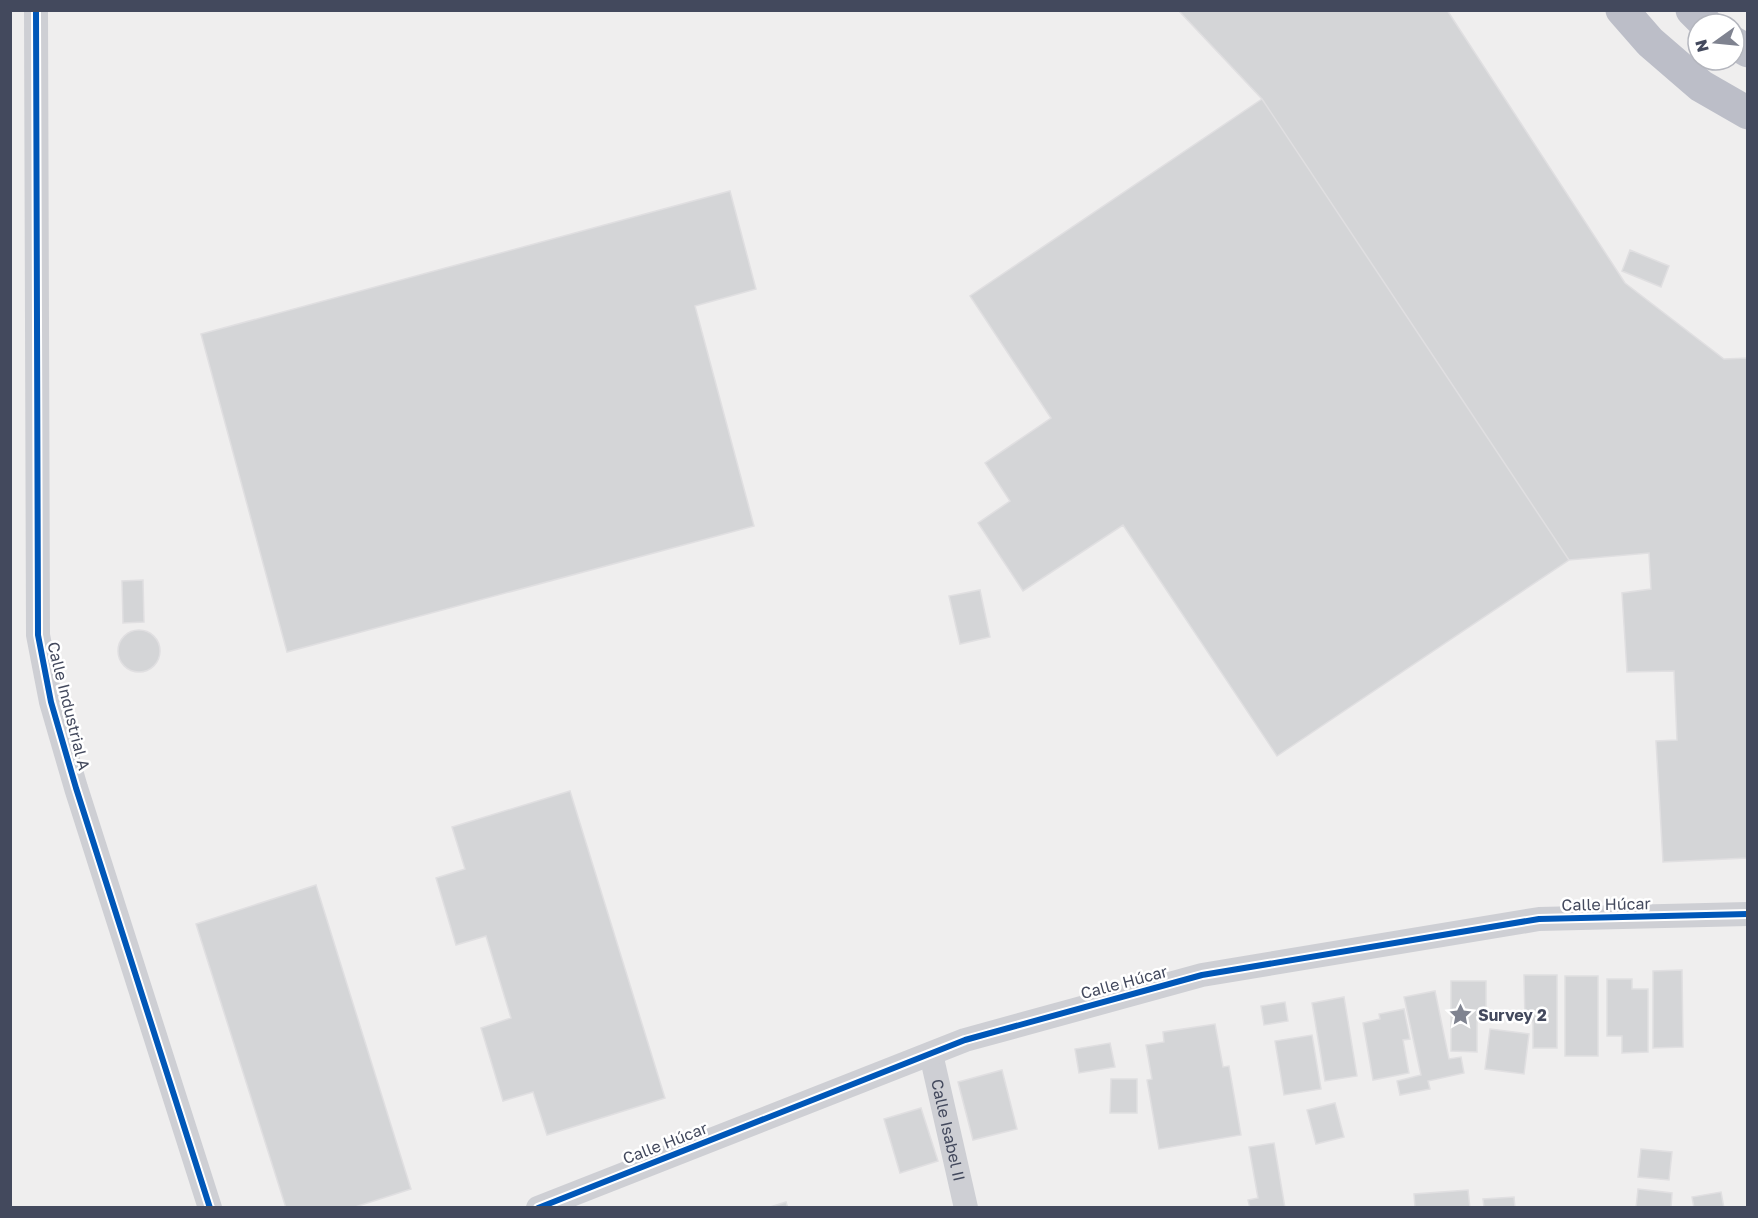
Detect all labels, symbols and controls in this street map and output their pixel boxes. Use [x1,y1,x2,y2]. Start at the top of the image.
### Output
north arrow [1686,12,1746,72]
text: N [1690,37,1713,54]
street label: Calle Industrial A [43,640,95,773]
street label: Calle Húcar [1561,893,1651,915]
street label: Calle Húcar [1078,961,1170,1003]
place icon: Survey 2 [1447,1002,1473,1028]
place label: Survey 2 [1478,1005,1547,1025]
street label: Calle Isabel II [927,1077,970,1183]
street label: Calle Húcar [620,1118,710,1168]

